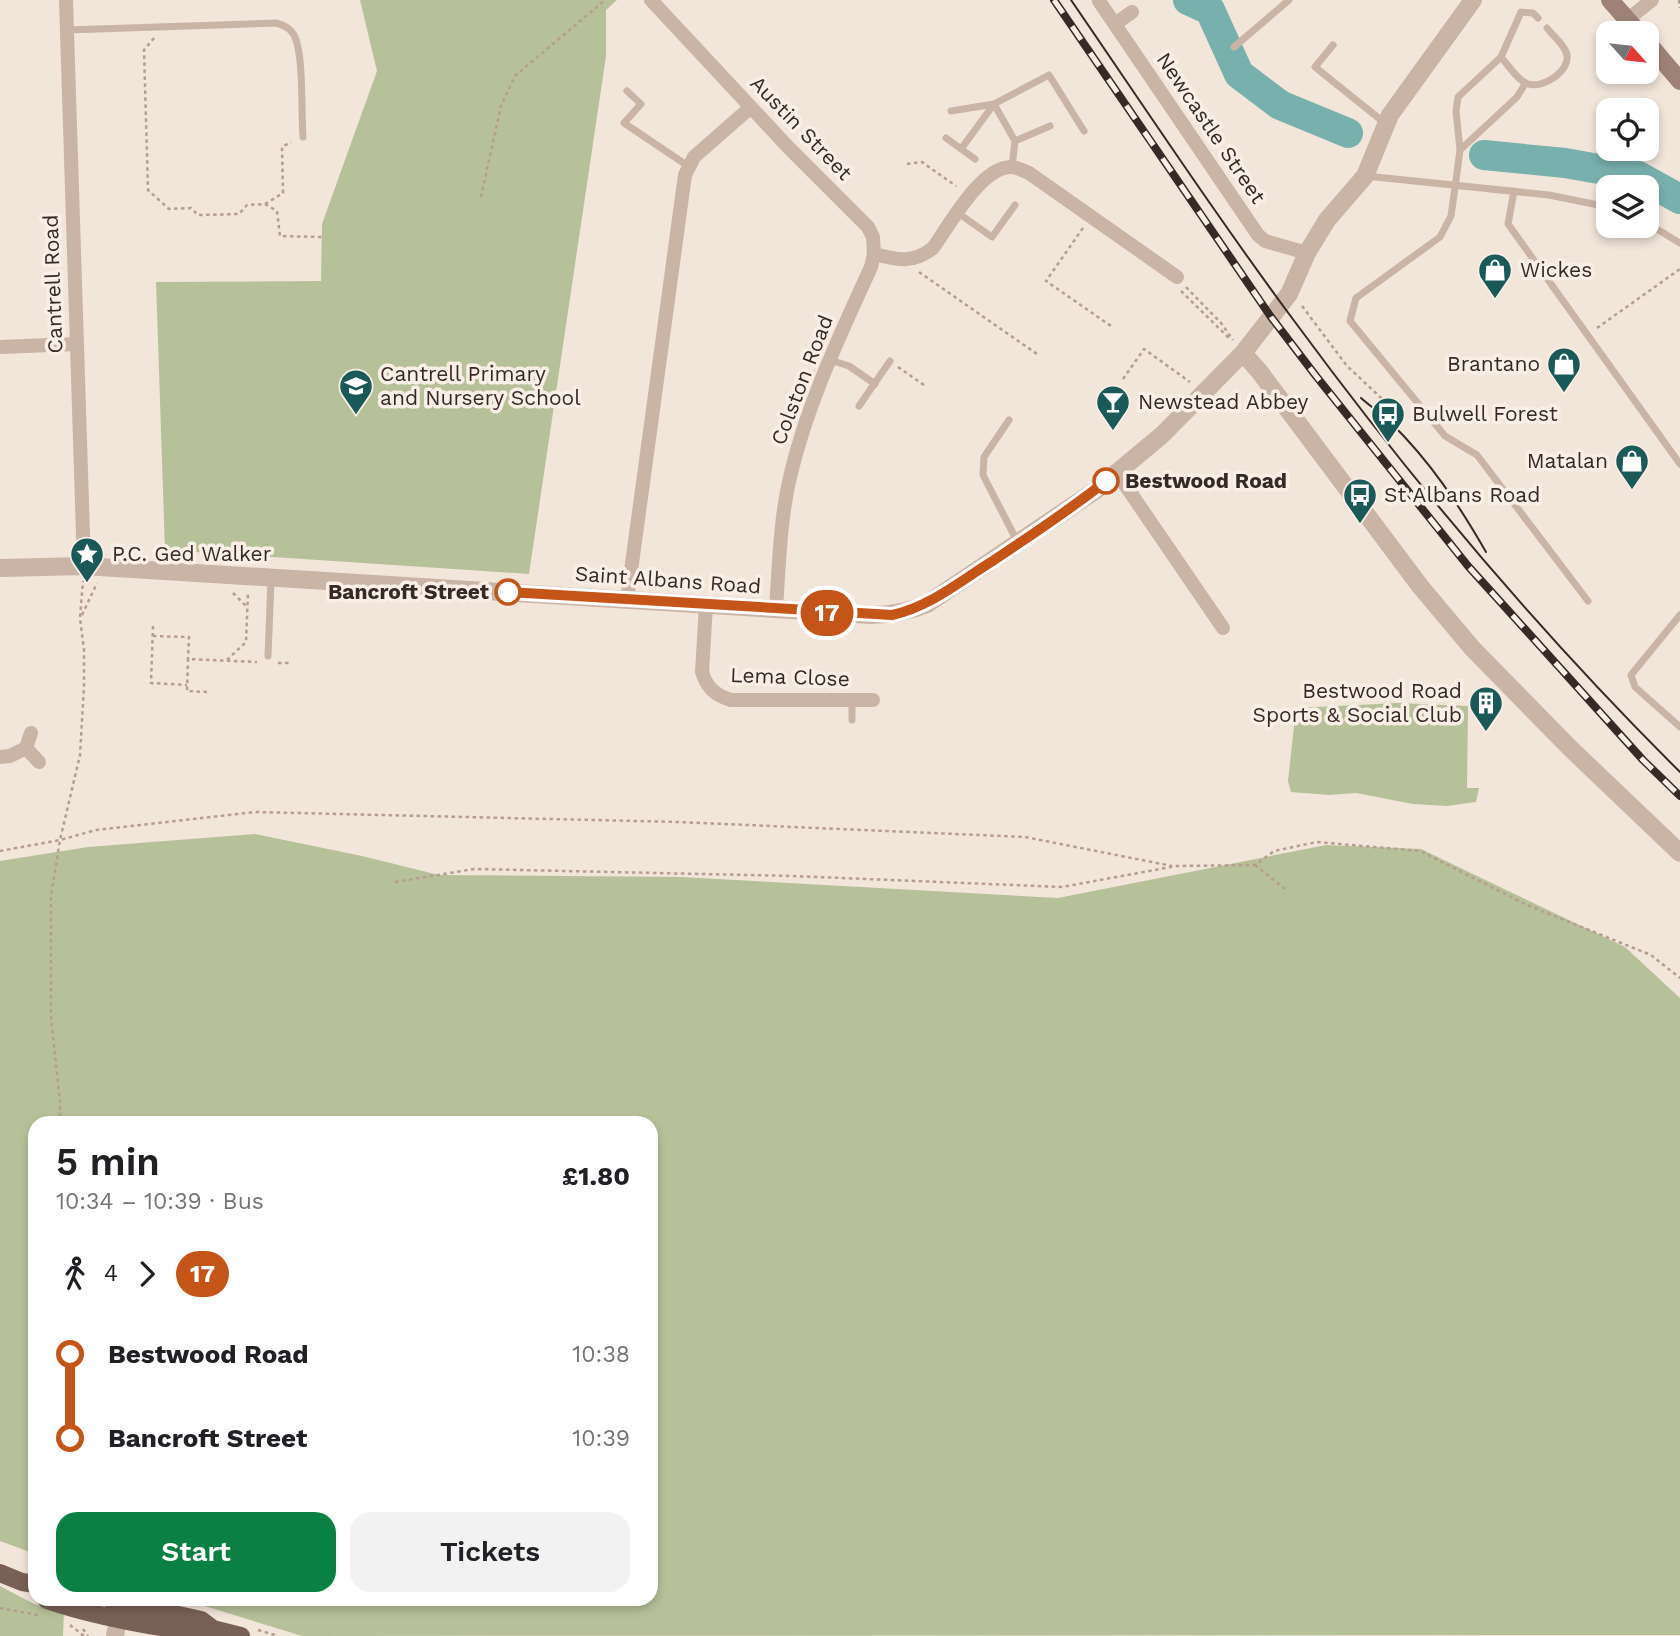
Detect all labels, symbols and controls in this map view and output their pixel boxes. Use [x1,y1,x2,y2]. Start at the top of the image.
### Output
north arrow [1596,21,1659,84]
map controls [1596,21,1659,238]
street label: Newcastle Street [1152,47,1271,208]
street label: Austin Street [745,70,858,185]
button: locate [1596,98,1659,161]
button: layers [1596,175,1659,238]
street label: Cantrell Road [38,214,67,354]
shop icon: Wickes [1476,251,1514,300]
place label: Wickes [1520,257,1592,282]
street label: Colston Road [765,311,838,448]
shop icon: Brantano [1545,345,1583,394]
place label: Brantano [1447,351,1540,376]
place label: Cantrell Primary and Nursery School [380,361,581,410]
school or university icon: Cantrell Primary and Nursery School [337,367,375,416]
bar icon: Newstead Abbey [1094,383,1132,432]
place label: Newstead Abbey [1138,389,1309,414]
bus stop icon: Bulwell Forest [1369,395,1407,444]
place label: Bulwell Forest [1412,401,1558,426]
shop icon: Matalan [1613,442,1651,491]
place label: Matalan [1527,448,1608,473]
marker: Bestwood Road [1093,468,1119,494]
place label: Bestwood Road [1125,468,1287,493]
bus stop icon: St Albans Road [1341,476,1379,525]
place label: St Albans Road [1384,482,1540,507]
place icon: P.C. Ged Walker [68,535,106,584]
place label: P.C. Ged Walker [112,541,272,566]
street label: Saint Albans Road [574,561,762,598]
place label: Bancroft Street [328,579,489,604]
marker: Bancroft Street [495,579,521,605]
line badge: 17 [796,590,858,636]
text: 17 [815,599,839,627]
street label: Lema Close [730,662,850,691]
place label: Bestwood Road Sports & Social Club [1253,678,1462,727]
building icon: Bestwood Road Sports & Social Club [1467,684,1505,733]
text: 5 min [56,1140,160,1184]
text: £1.80 [562,1161,630,1191]
text: 10:34 – 10:39 · Bus [56,1188,264,1215]
icon: walk [56,1255,94,1293]
icon: forward [128,1255,166,1293]
text: 4 [104,1260,118,1287]
text: 17 [190,1260,215,1288]
text: Bestwood Road [108,1339,308,1369]
text: 10:38 [572,1341,630,1368]
text: Bancroft Street [108,1423,307,1453]
text: 10:39 [572,1425,630,1452]
button: Start [56,1512,336,1592]
button: Tickets [350,1512,630,1592]

